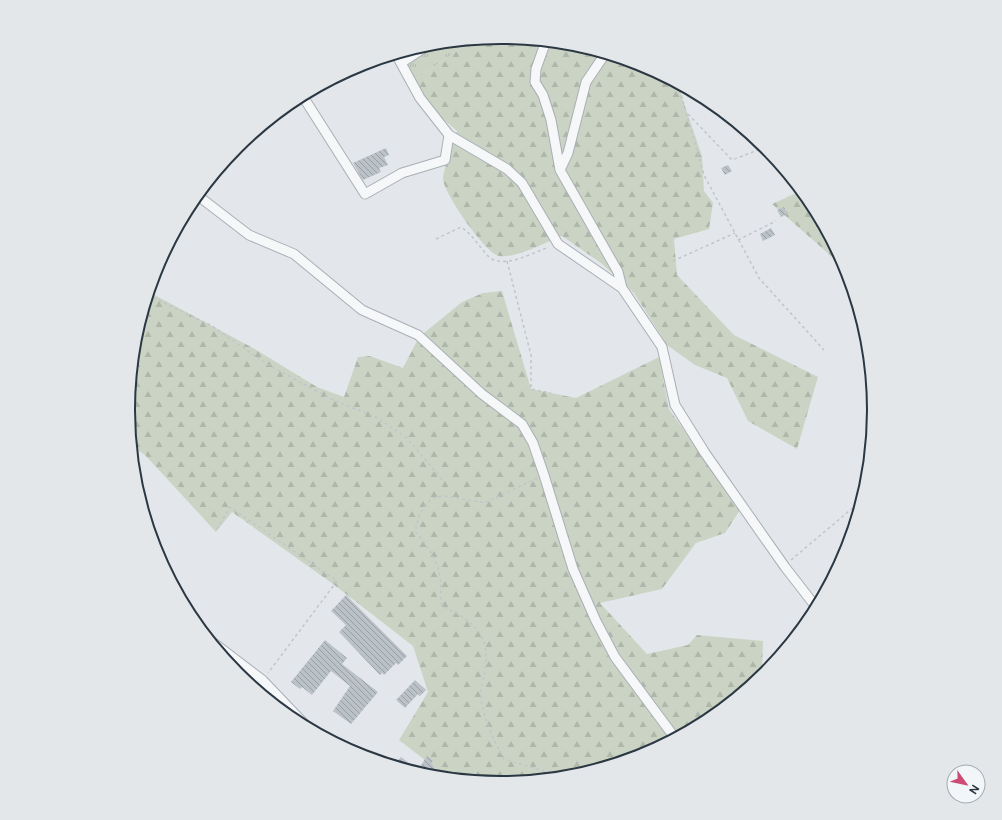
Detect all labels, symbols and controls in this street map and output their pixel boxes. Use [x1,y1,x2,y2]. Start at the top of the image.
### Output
north arrow [946,764,986,804]
text: N [967,783,982,796]

